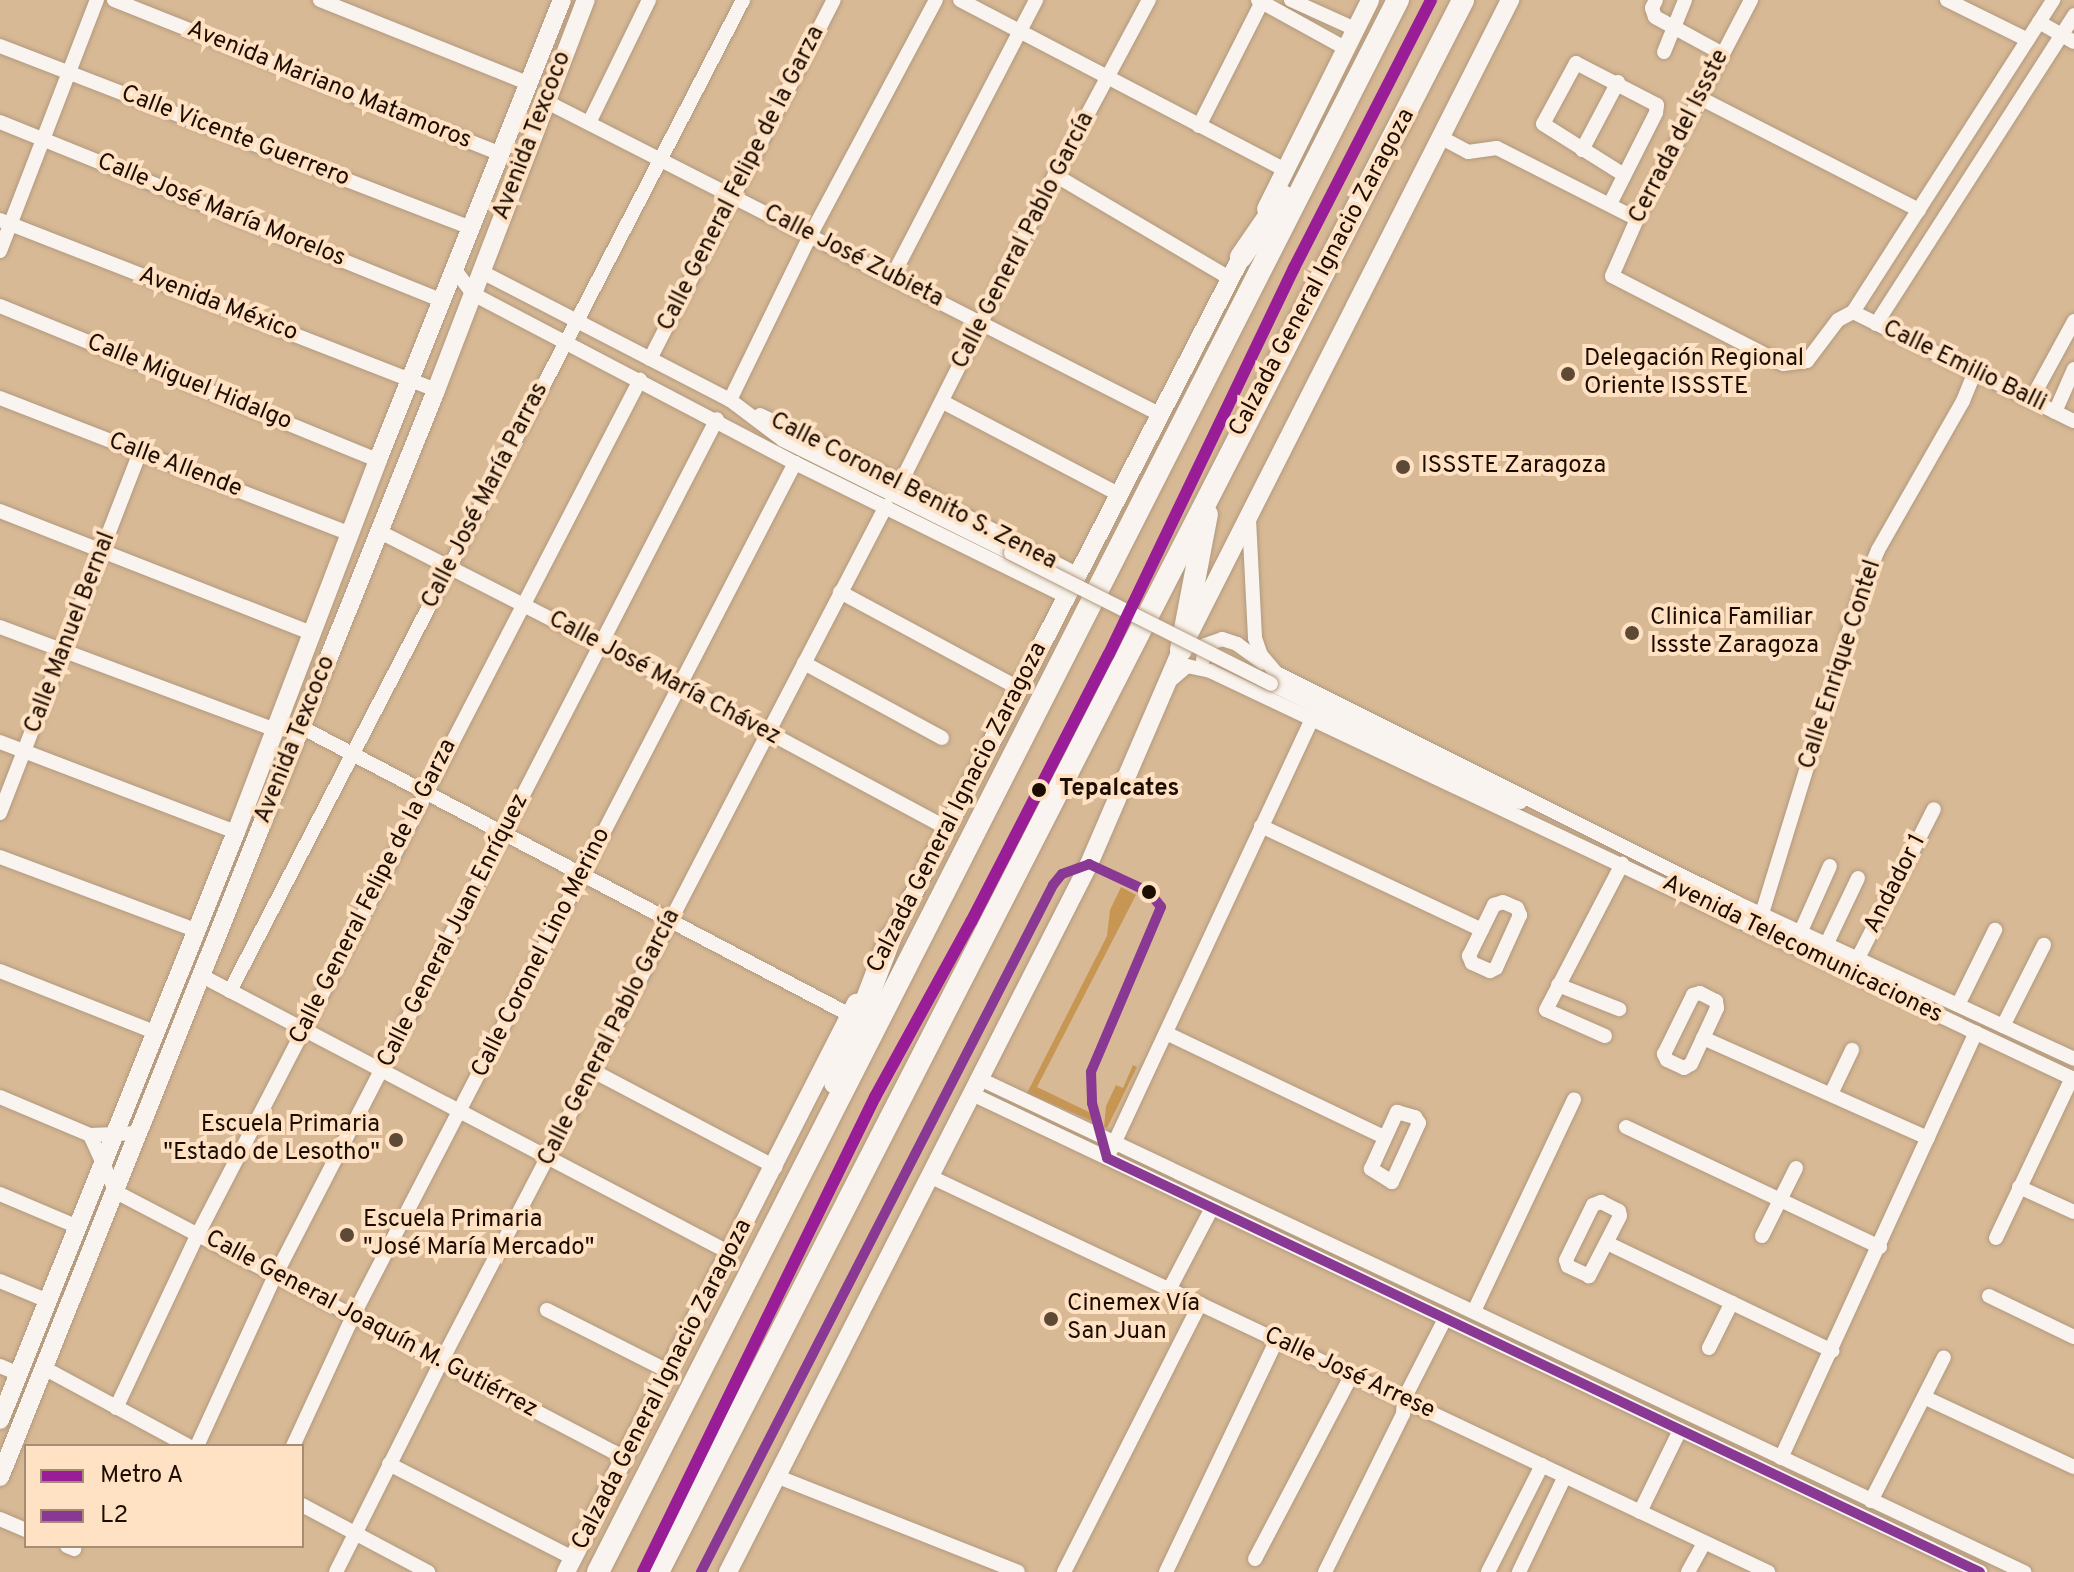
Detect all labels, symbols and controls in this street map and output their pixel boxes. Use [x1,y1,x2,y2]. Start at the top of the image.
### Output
street label: Avenida Mariano Matamoros [183,16,475,156]
street label: Calle General Felipe de la Garza [652,22,832,336]
street label: Cerrada del Issste [1624,45,1736,229]
street label: Avenida Texcoco [487,47,579,225]
street label: Calle Vicente Guerrero [116,80,354,194]
street label: Calzada General Ignacio Zaragoza [1224,104,1422,442]
street label: Calle General Pablo García [947,108,1101,374]
street label: Calle José María Morelos [93,148,349,274]
street label: Calle José Zubieta [758,199,948,315]
street label: Avenida México [134,261,302,349]
street label: Calle Emilio Balli [1877,315,2051,419]
street label: Calle Miguel Hidalgo [82,329,296,437]
place label: Delegación Regional Oriente ISSSTE [1584,346,1804,402]
marker: Delegación Regional Oriente ISSSTE [1559,365,1577,383]
street label: Calle José María Parras [416,378,556,614]
street label: Calle Coronel Benito S. Zenea [765,407,1061,577]
street label: Calle Allende [104,427,246,505]
place label: ISSSTE Zaragoza [1421,453,1606,481]
marker: ISSSTE Zaragoza [1392,456,1414,478]
street label: Calle Manuel Bernal [19,528,123,738]
street label: Calle Enrique Contel [1794,557,1888,773]
place label: Clinica Familiar Issste Zaragoza [1650,605,1819,661]
street label: Calle José María Chávez [543,606,785,752]
marker: Clinica Familiar Issste Zaragoza [1621,622,1643,644]
street label: Calzada General Ignacio Zaragoza [862,638,1054,978]
street label: Avenida Texcoco [249,652,343,828]
street label: Calle General Felipe de la Garza [284,735,464,1049]
place label: Tepalcates [1059,776,1179,804]
marker: Tepalcates [1026,777,1052,803]
street label: Calle General Juan Enríquez [372,789,536,1073]
street label: Calle Coronel Lino Merino [466,823,618,1083]
street label: Andador 1 [1859,830,1933,938]
street label: Avenida Telecomunicaciones [1657,869,1947,1031]
unlabelled marker [1141,884,1157,900]
street label: Calle General Pablo García [533,905,687,1171]
place label: Escuela Primaria "Estado de Lesotho" [163,1112,380,1168]
marker: Escuela Primaria "Estado de Lesotho" [387,1131,405,1149]
place label: Escuela Primaria "José María Mercado" [363,1207,594,1263]
street label: Calzada General Ignacio Zaragoza [567,1215,759,1555]
street label: Calle General Joaquín M. Gutiérrez [200,1225,542,1425]
marker: Escuela Primaria "José María Mercado" [338,1226,356,1244]
place label: Cinemex Vía San Juan [1067,1291,1201,1347]
marker: Cinemex Vía San Juan [1042,1310,1060,1328]
street label: Calle José Arrese [1259,1322,1439,1426]
legend [24,1444,304,1548]
text: Metro A [100,1461,183,1491]
text: L2 [100,1501,128,1531]

